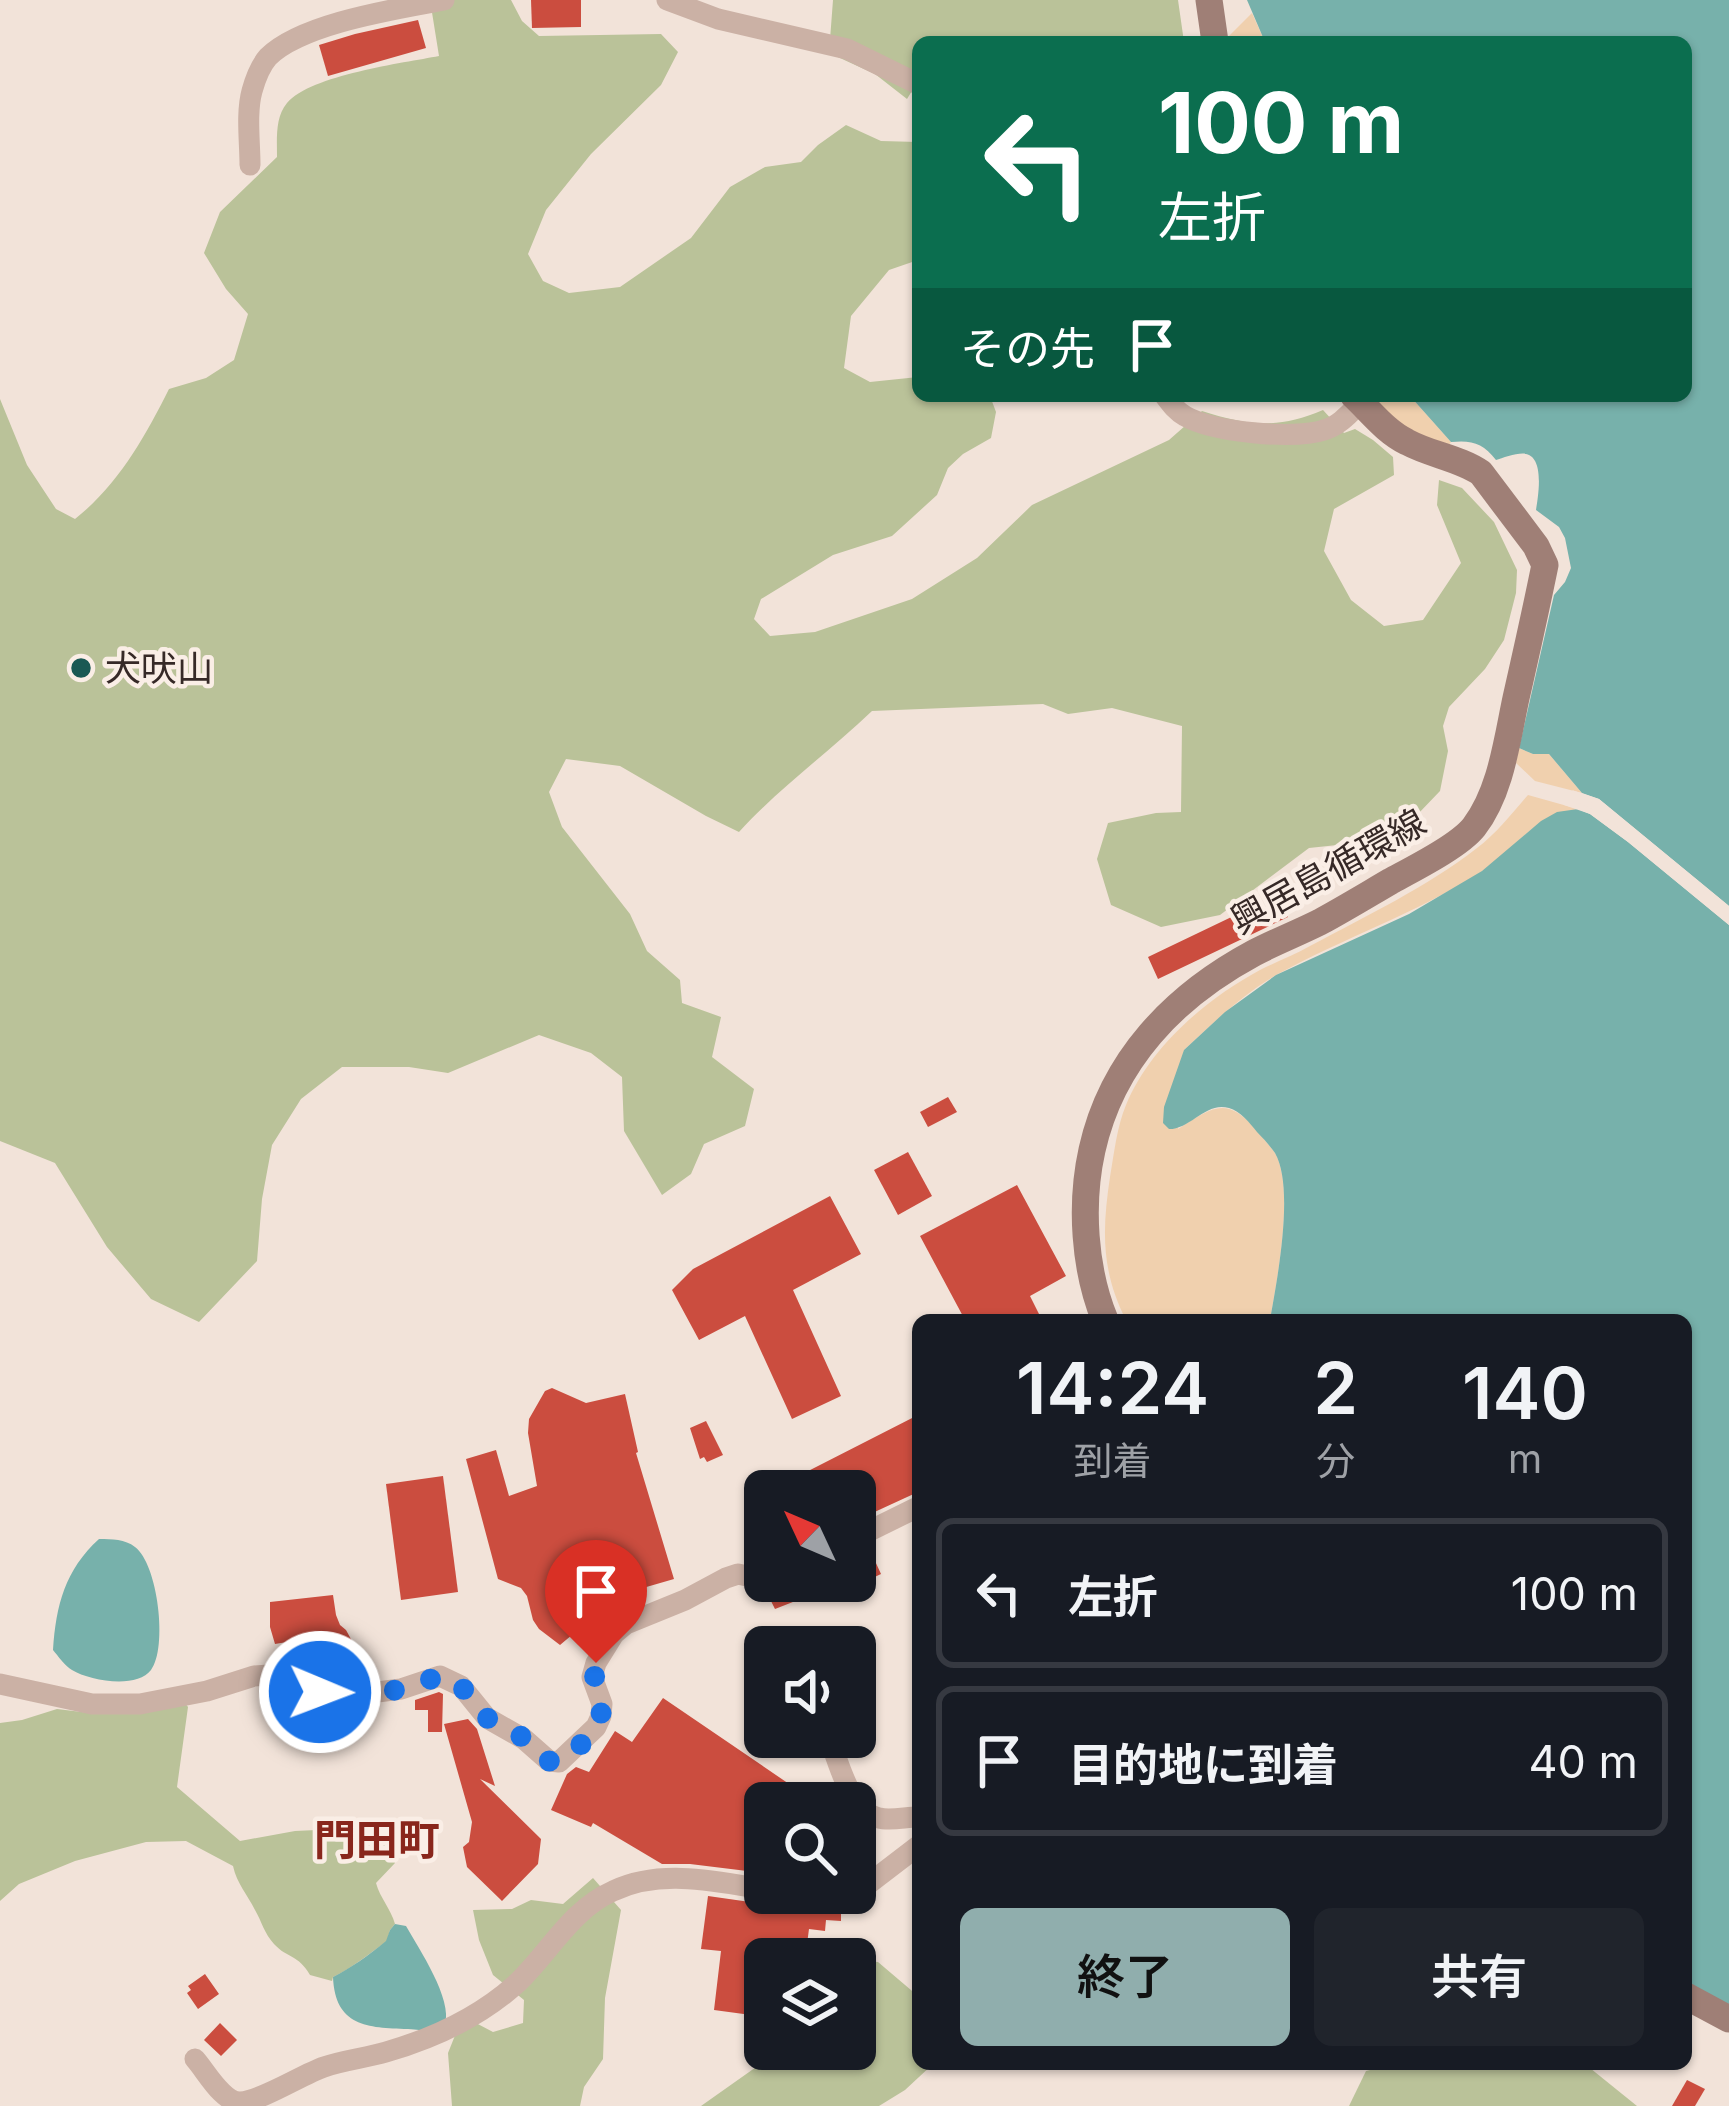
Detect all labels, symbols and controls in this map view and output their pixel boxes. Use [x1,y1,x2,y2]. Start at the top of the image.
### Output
text: 100 m [1158,72,1404,173]
icon: left [960,84,1116,240]
text: 左折 [1158,185,1266,250]
icon: arrive [1119,312,1185,378]
text: その先 [960,321,1095,376]
place label: 犬吠山 [105,646,213,690]
marker: 犬吠山 [68,655,94,681]
street label: 興居島循環線 [1223,799,1433,943]
text: 14:24 [1016,1344,1209,1431]
text: 2 [1313,1344,1358,1431]
text: 140 [1462,1349,1588,1436]
text: m [1508,1435,1542,1482]
text: 到着 [1074,1437,1152,1484]
text: 分 [1316,1437,1355,1484]
north arrow [744,1470,876,1602]
map controls [744,1470,876,2070]
pin [545,1540,647,1663]
icon: arrive [563,1558,629,1624]
icon: left [966,1560,1032,1626]
text: 100 m [1511,1566,1638,1621]
text: 左折 [1068,1569,1158,1624]
button: sound [744,1626,876,1758]
position arrow [257,1629,383,1755]
icon: arrive [966,1728,1032,1794]
text: 40 m [1528,1734,1638,1789]
text: 目的地に到着 [1068,1737,1338,1792]
button: search [744,1782,876,1914]
district label: 門田町 [314,1814,440,1865]
button: 終了 [960,1908,1290,2046]
button: 共有 [1314,1908,1644,2046]
button: layers [744,1938,876,2070]

